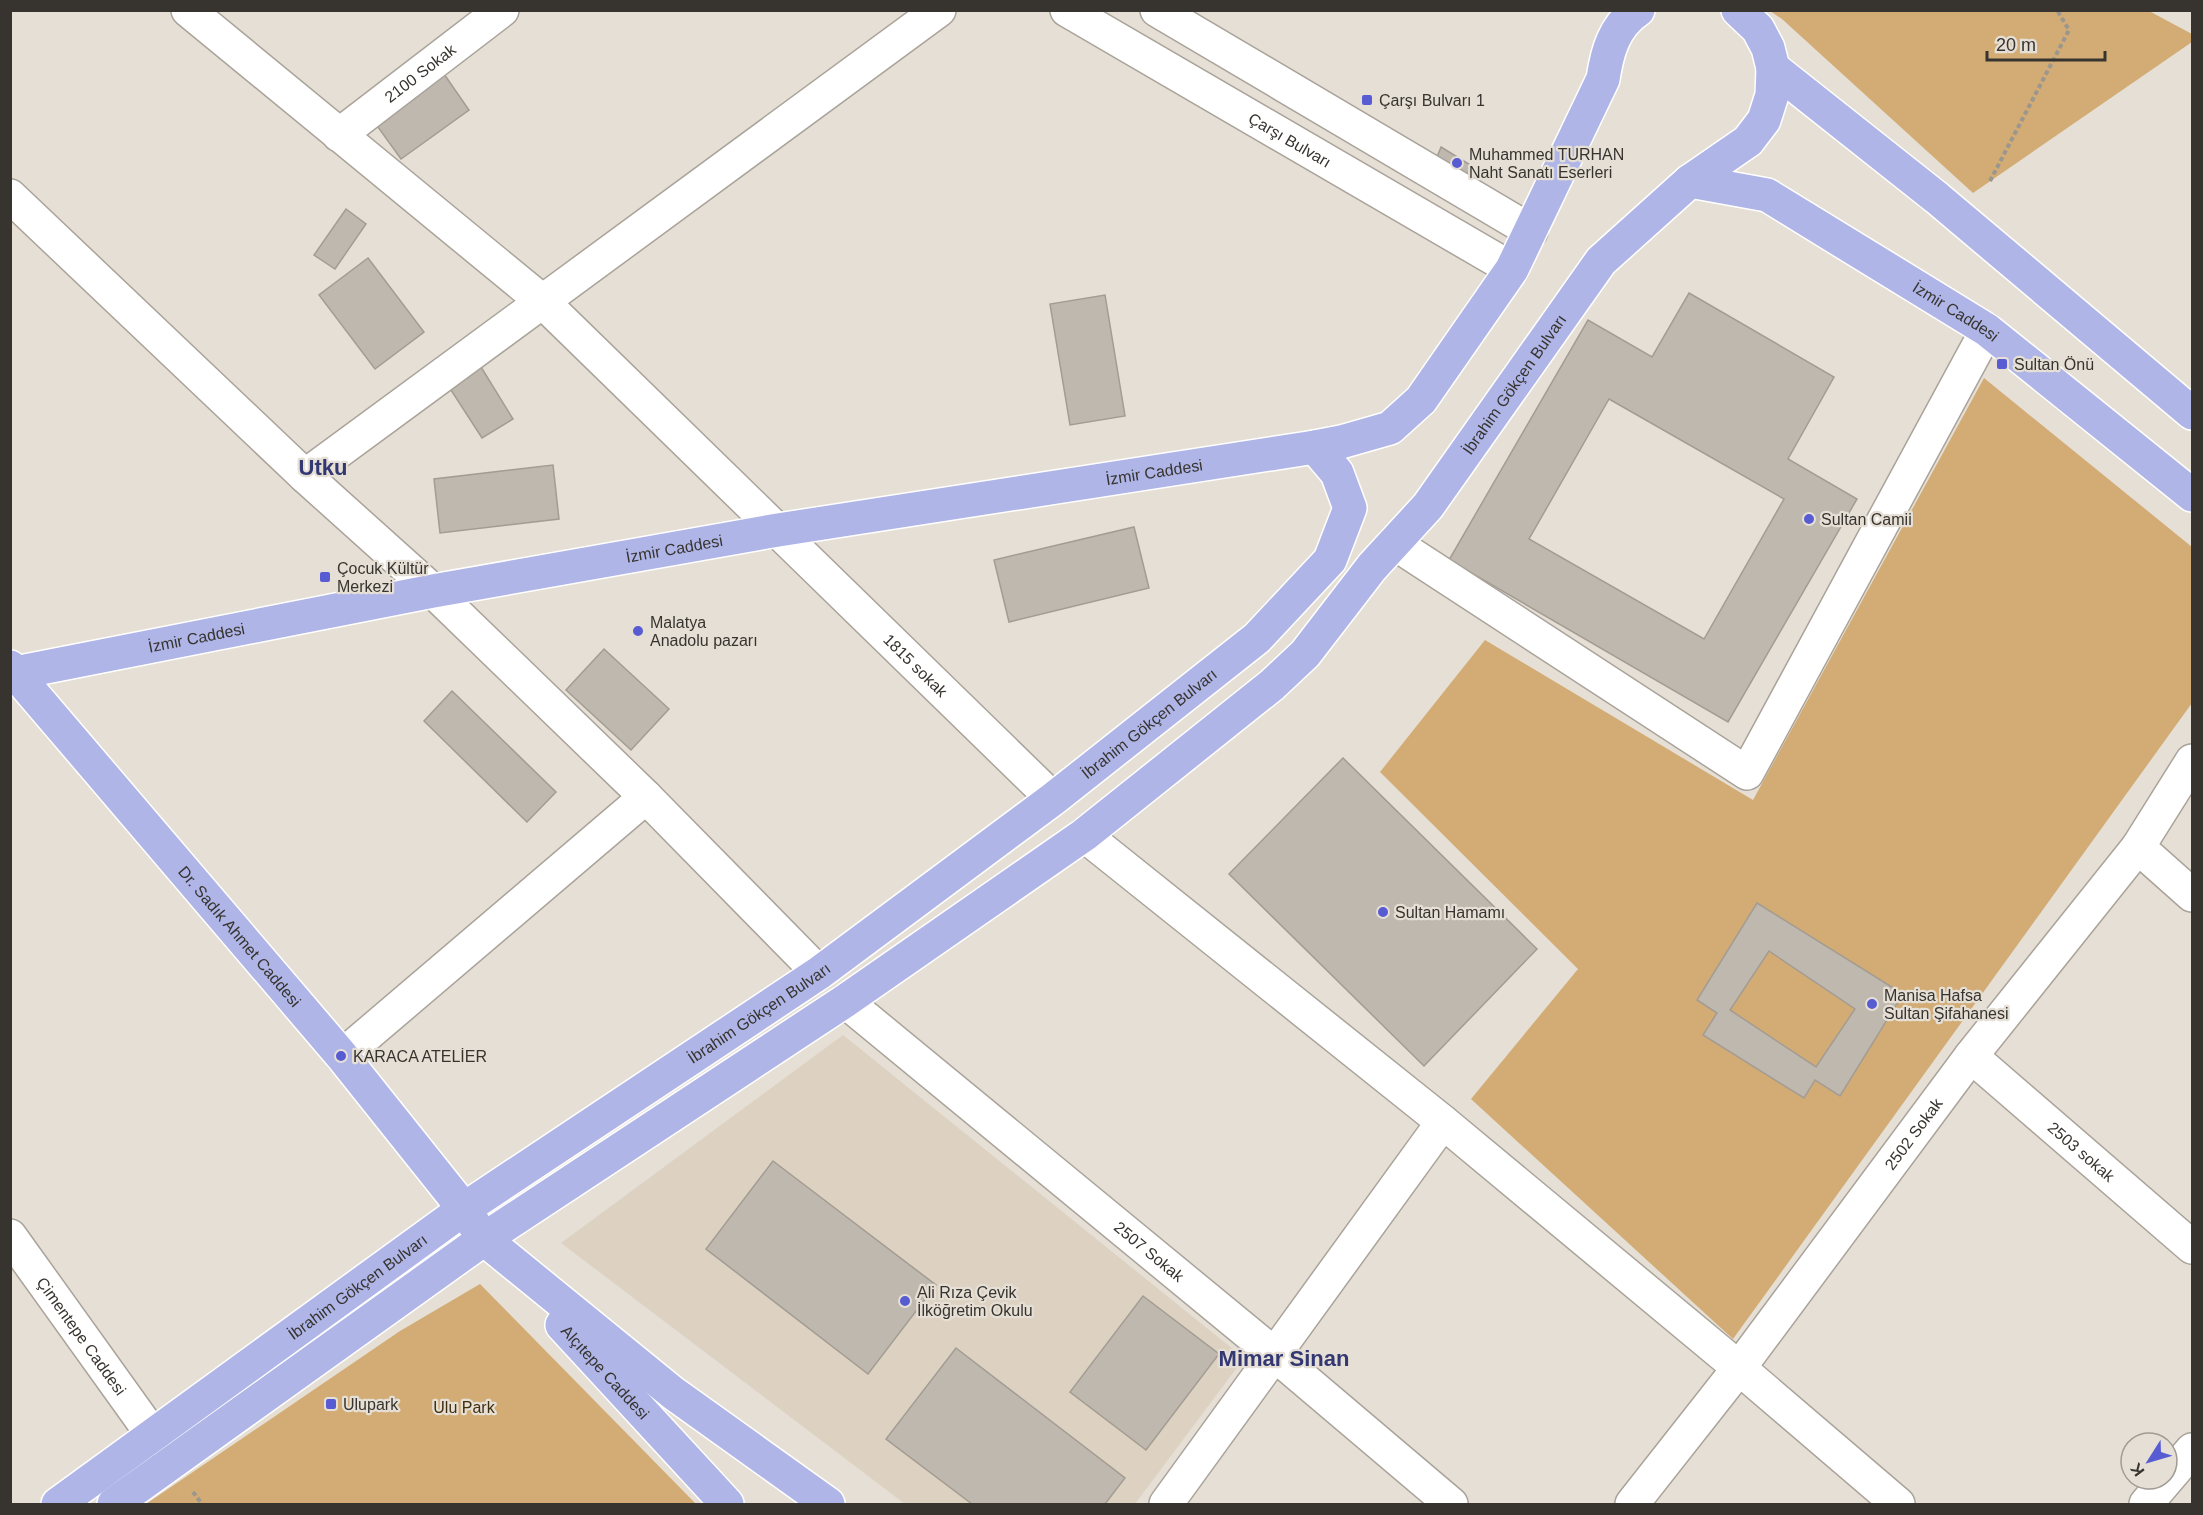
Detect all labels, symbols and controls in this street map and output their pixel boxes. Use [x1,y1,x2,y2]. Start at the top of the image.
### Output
scale bar [1987,24,2106,62]
text: 20 m [1996,35,2036,55]
street label: 2100 Sokak [381,40,459,105]
place label: Çarşı Bulvarı 1 [1379,92,1485,109]
marker: Çarşı Bulvarı 1 [1360,93,1374,107]
street label: Çarşı Bulvarı [1246,109,1334,170]
place label: Muhammed TURHAN Naht Sanatı Eserleri [1469,146,1624,181]
marker: Muhammed TURHAN Naht Sanatı Eserleri [1450,156,1464,170]
street label: İzmir Caddesi [1910,277,2002,344]
street label: İbrahim Gökçen Bulvarı [1458,311,1569,457]
place label: Sultan Önü [2014,356,2094,373]
marker: Sultan Önü [1995,357,2009,371]
district label: Utku [299,455,347,480]
street label: İzmir Caddesi [1104,456,1204,488]
place label: Sultan Camii [1821,511,1912,528]
marker: Sultan Camii [1802,512,1816,526]
street label: İzmir Caddesi [624,531,724,565]
place label: Çocuk Kültür Merkezi [337,560,429,595]
marker: Çocuk Kültür Merkezi [318,570,332,584]
place label: Malatya Anadolu pazarı [650,614,758,649]
street label: İzmir Caddesi [147,620,246,655]
marker: Malatya Anadolu pazarı [631,624,645,638]
street label: 1815 sokak [880,630,952,701]
street label: İbrahim Gökçen Bulvarı [1077,665,1220,782]
street label: Dr. Sadık Ahmet Caddesi [175,863,304,1010]
place label: Sultan Hamamı [1395,904,1505,921]
marker: Sultan Hamamı [1376,905,1390,919]
street label: İbrahim Gökçen Bulvarı [684,959,833,1066]
place label: Manisa Hafsa Sultan Şifahanesi [1884,987,2009,1022]
marker: Manisa Hafsa Sultan Şifahanesi [1865,997,1879,1011]
place label: KARACA ATELİER [353,1047,487,1065]
marker: KARACA ATELİER [334,1049,348,1063]
street label: 2502 Sokak [1881,1094,1946,1173]
street label: 2503 sokak [2045,1118,2119,1185]
street label: 2507 Sokak [1111,1218,1188,1285]
street label: İbrahim Gökçen Bulvarı [284,1230,430,1343]
street label: Çimentepe Caddesi [34,1274,130,1398]
place label: Ali Rıza Çevik İlköğretim Okulu [917,1284,1033,1319]
marker: Ali Rıza Çevik İlköğretim Okulu [898,1294,912,1308]
street label: Alçıtepe Caddesi [558,1322,653,1422]
district label: Mimar Sinan [1219,1346,1349,1371]
place label: Ulupark [343,1396,399,1413]
marker: Ulupark [324,1397,338,1411]
park label: Ulu Park [433,1399,496,1416]
north arrow [2119,1431,2179,1491]
text: K [2127,1460,2148,1479]

